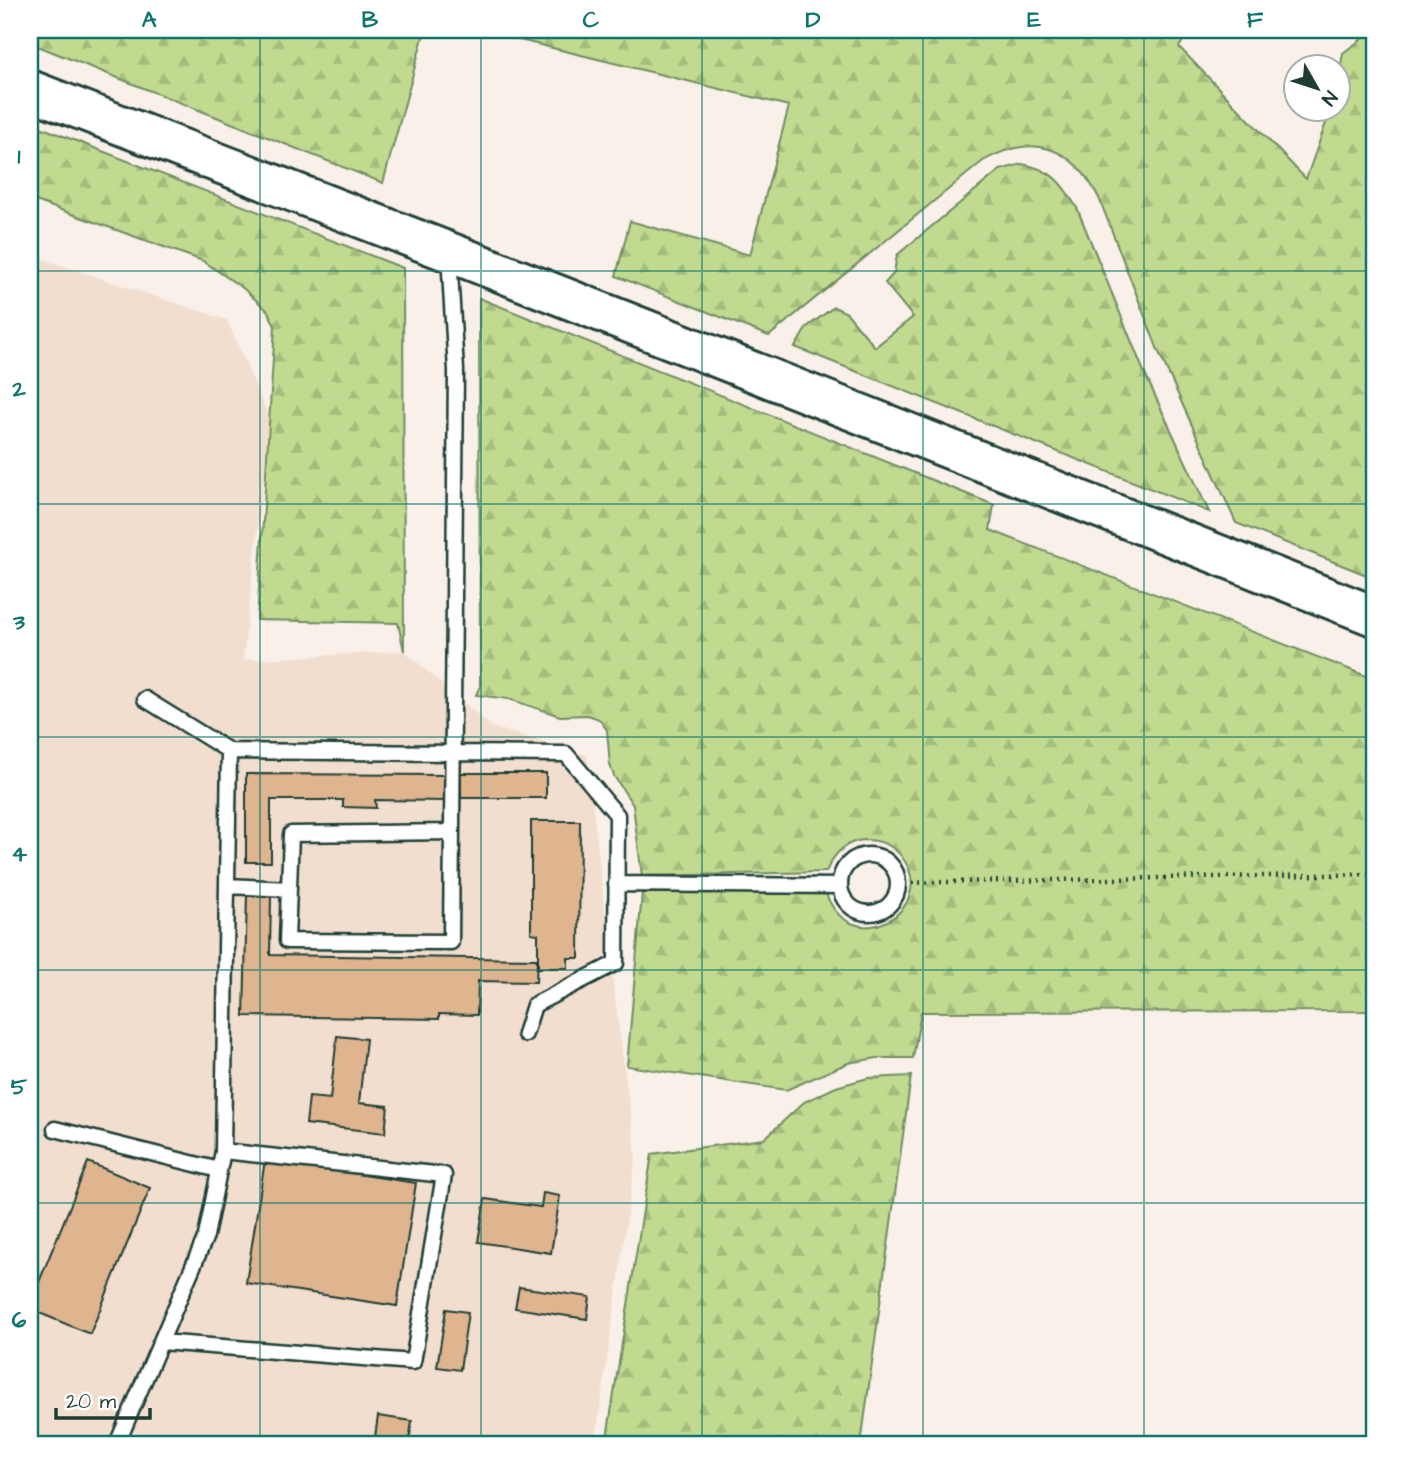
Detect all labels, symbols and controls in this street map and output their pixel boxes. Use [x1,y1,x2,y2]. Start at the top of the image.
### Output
text: A [142,4,157,36]
text: B [362,4,379,36]
text: C [583,4,600,36]
text: D [806,4,821,36]
text: E [1027,4,1041,36]
text: F [1247,4,1264,36]
north arrow [1282,52,1352,122]
text: N [1315,85,1343,111]
text: 1 [18,140,21,172]
text: 2 [11,373,26,405]
text: 3 [12,606,25,638]
text: 4 [11,838,27,870]
text: 5 [11,1071,28,1103]
text: 6 [12,1304,27,1336]
scale bar [56,1376,150,1420]
text: 20 m [66,1387,117,1416]

